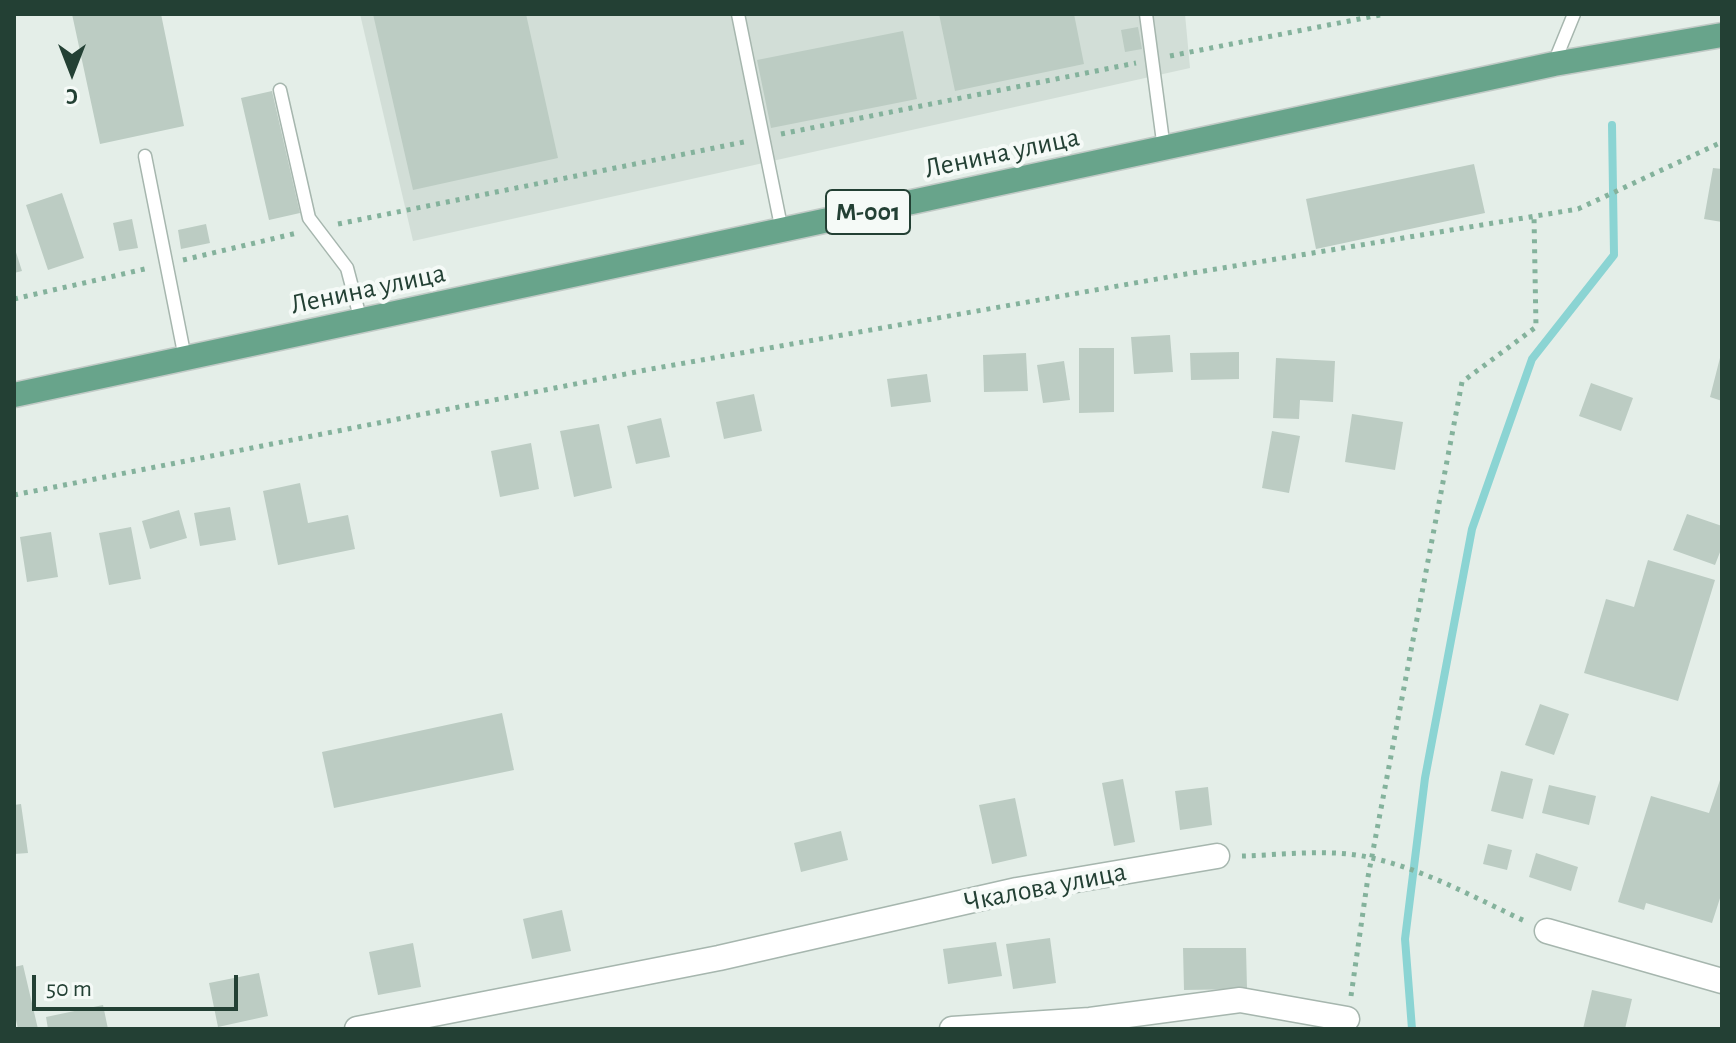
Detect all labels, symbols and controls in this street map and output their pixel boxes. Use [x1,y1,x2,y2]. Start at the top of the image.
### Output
north arrow [32,32,112,112]
text: С [66,85,78,107]
street label: Ленина улица [922,120,1082,186]
road number: М-001 [826,190,910,234]
street label: Ленина улица [288,256,448,322]
street label: Чкалова улица [961,855,1129,919]
scale bar [36,959,242,1009]
text: 50 m [46,977,92,1001]

